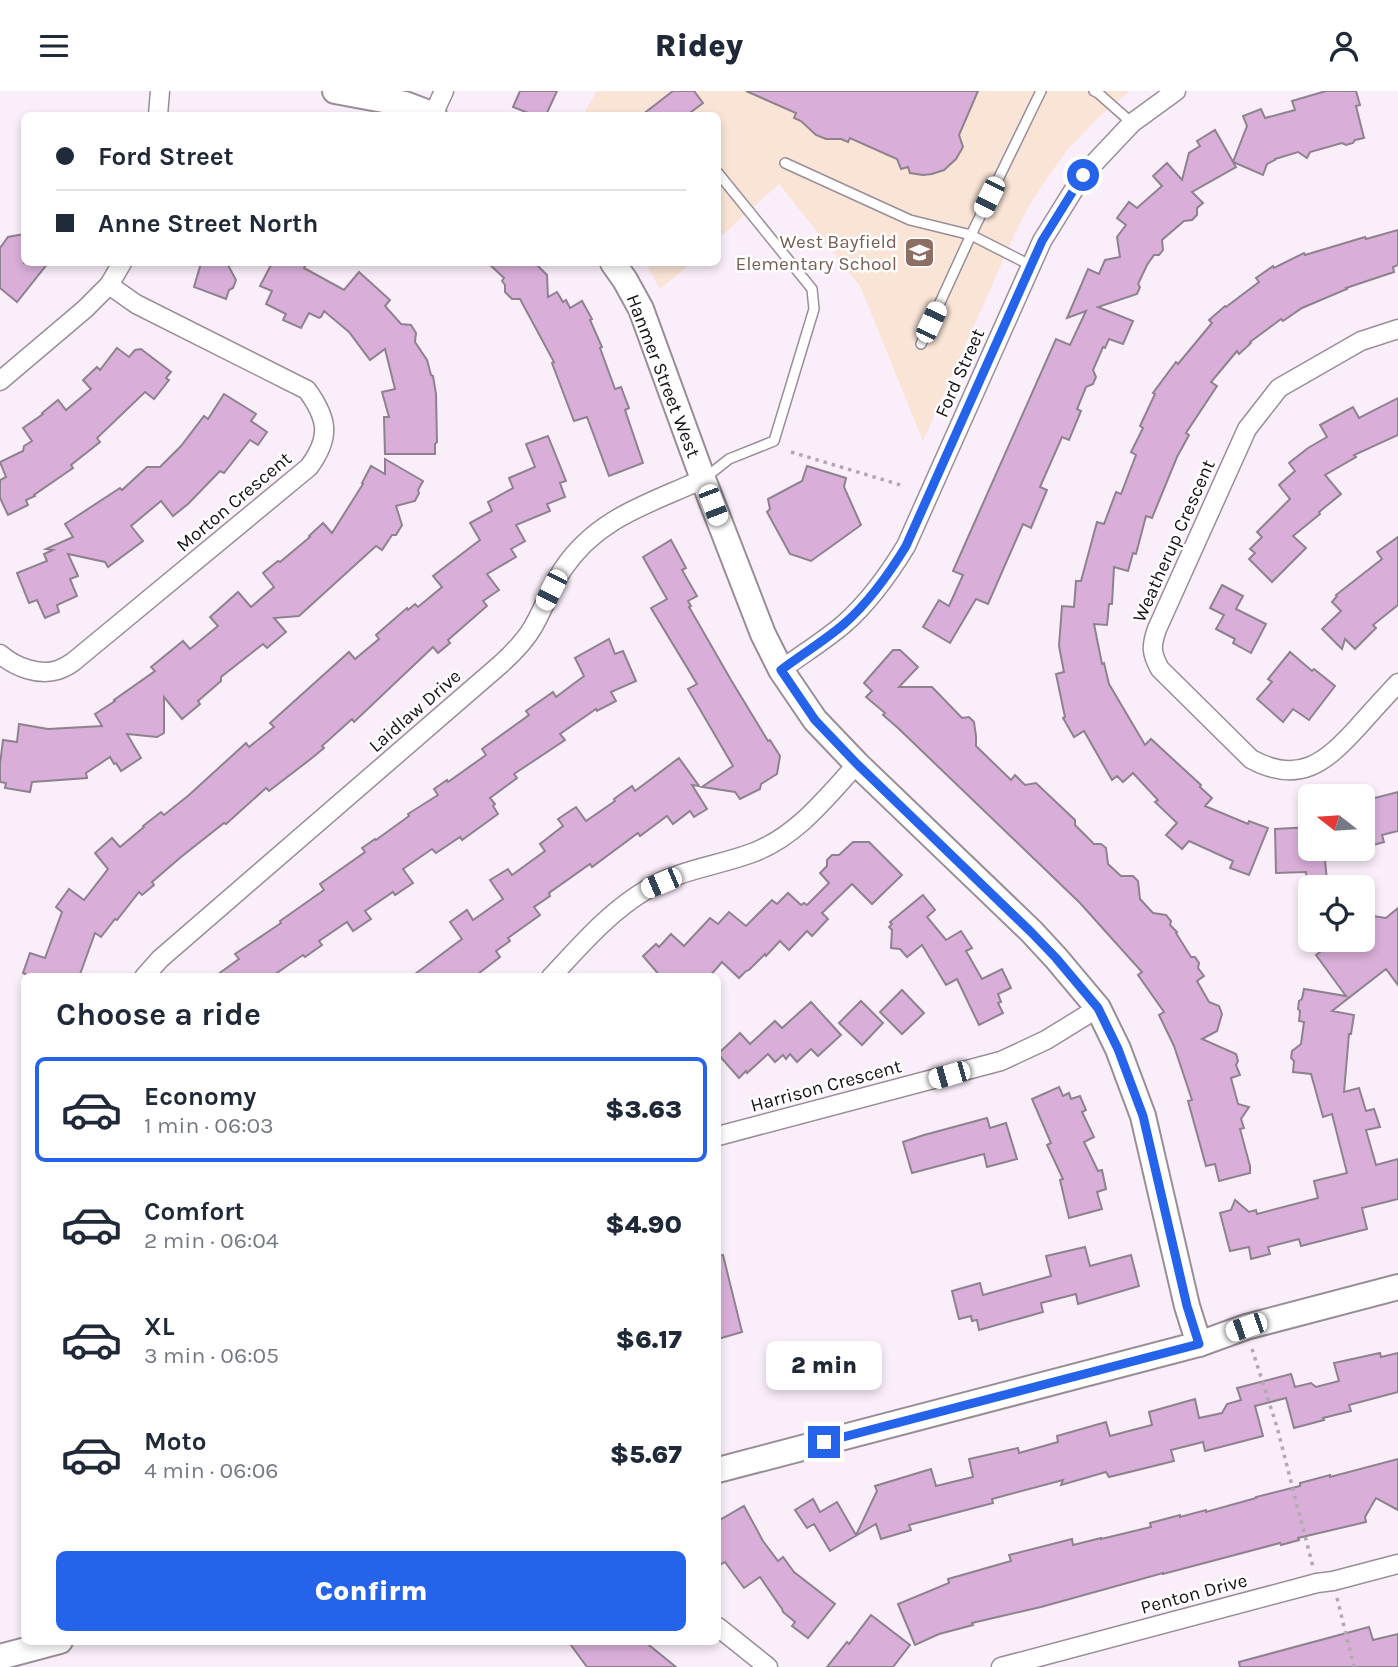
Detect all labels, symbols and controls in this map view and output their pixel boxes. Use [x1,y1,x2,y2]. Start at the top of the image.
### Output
icon: menu [35,27,73,65]
text: Ridey [655,27,743,64]
icon: person [1325,27,1363,65]
text: Ford Street [98,141,234,172]
route start [1067,159,1099,191]
car [971,174,1008,220]
text: Anne Street North [98,208,318,239]
place label: West Bayfield Elementary School [736,231,897,275]
school or university icon: West Bayfield Elementary School [903,236,937,270]
street label: Hanmer Street West [622,291,704,461]
car [913,299,950,345]
street label: Ford Street [931,325,989,421]
street label: Morton Crescent [172,448,296,556]
street label: Weatherup Crescent [1128,456,1220,626]
car [696,482,731,528]
car [533,567,570,613]
street label: Laidlaw Drive [364,665,466,757]
north arrow [1298,784,1376,861]
map controls [1298,784,1375,952]
car [638,865,685,901]
button: locate [1298,875,1375,952]
text: Choose a ride [56,996,261,1033]
street label: Harrison Crescent [748,1055,904,1117]
car [926,1059,973,1091]
icon: car [60,1078,123,1141]
text: Economy [144,1081,256,1112]
text: $3.63 [605,1094,682,1125]
text: 1 min · 06:03 [144,1112,274,1139]
icon: car [60,1193,123,1256]
text: Comfort [144,1196,245,1227]
text: $4.90 [605,1209,682,1240]
text: 2 min · 06:04 [144,1227,279,1254]
icon: car [60,1308,123,1371]
car [1223,1310,1270,1344]
text: XL [144,1311,175,1342]
text: $6.17 [615,1324,682,1355]
callout: 2 min [766,1341,882,1389]
text: 3 min · 06:05 [144,1342,279,1369]
text: 2 min [791,1352,857,1379]
icon: car [60,1423,123,1486]
text: Moto [144,1426,206,1457]
route end [808,1426,840,1458]
text: $5.67 [610,1439,682,1470]
text: 4 min · 06:06 [144,1457,279,1484]
button: Confirm [56,1551,686,1631]
street label: Penton Drive [1138,1569,1250,1619]

